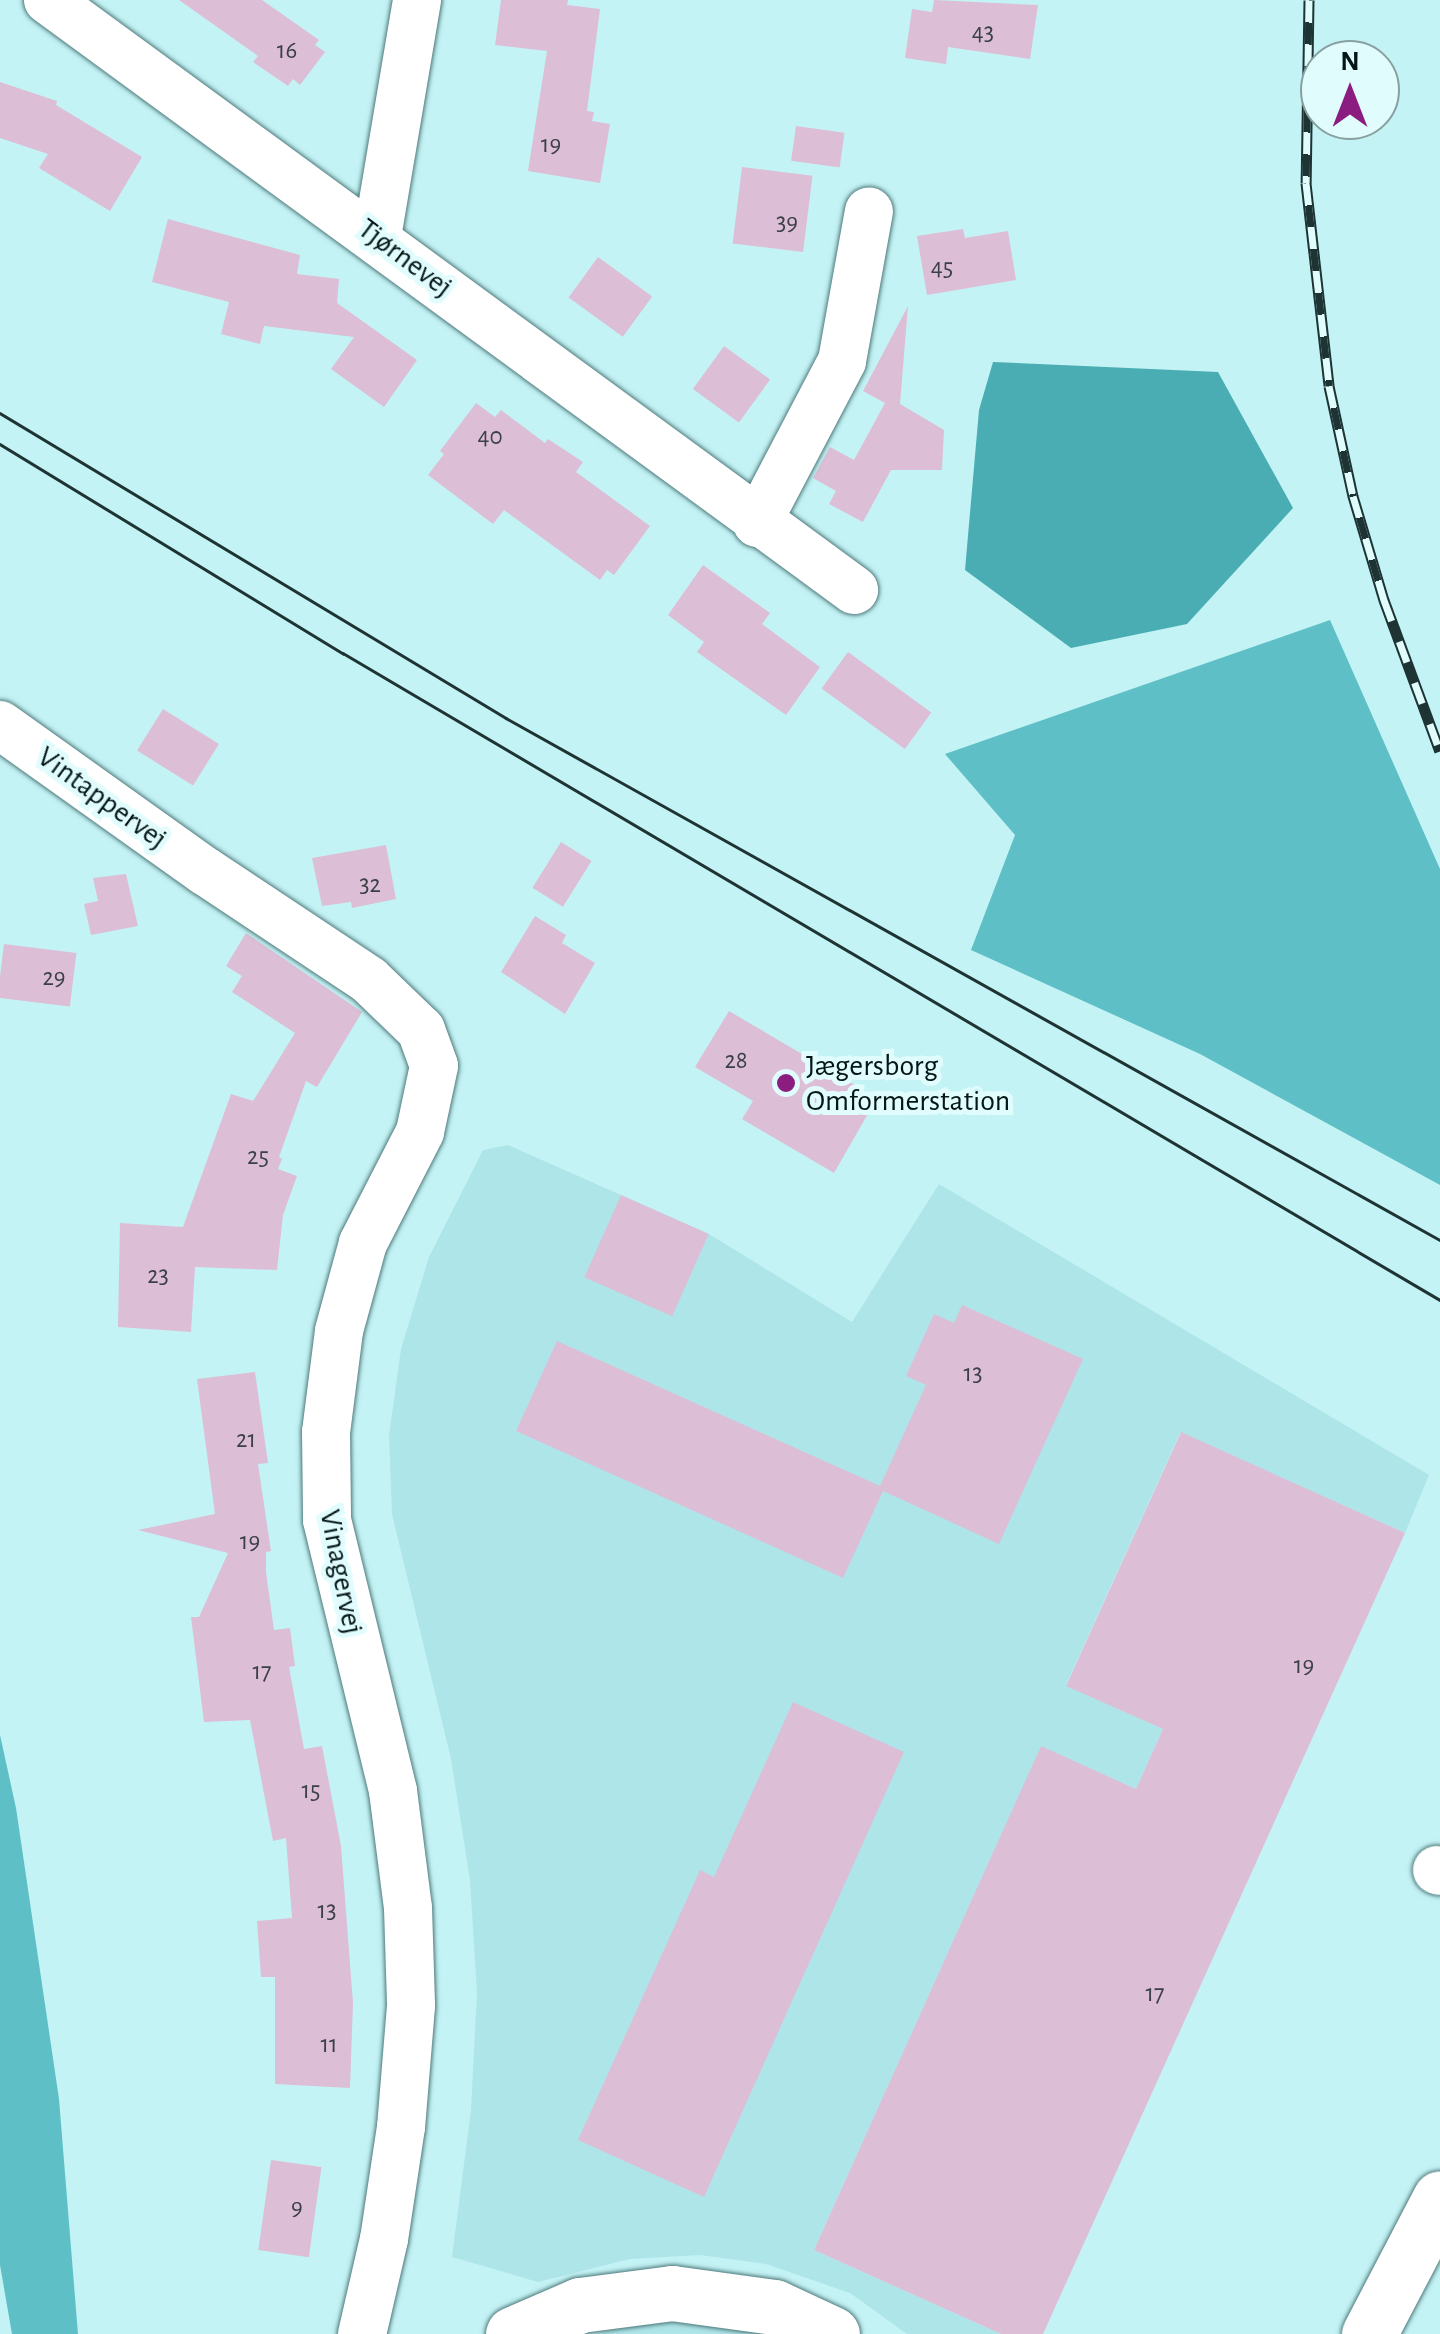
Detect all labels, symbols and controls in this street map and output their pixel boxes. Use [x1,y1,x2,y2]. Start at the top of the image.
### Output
house number: 43 [972,18,994,48]
house number: 16 [277,36,297,66]
north arrow [1300,40,1400,140]
text: N [1340,48,1360,76]
house number: 19 [541,130,561,160]
house number: 39 [776,208,798,238]
street label: Tjørnevej [351,211,459,305]
house number: 45 [931,253,953,283]
house number: 40 [477,422,503,452]
street label: Vintappervej [30,739,174,857]
house number: 32 [359,870,381,900]
house number: 29 [42,963,66,993]
house number: 28 [724,1046,748,1076]
place label: Jægersborg Omformerstation [806,1048,1010,1118]
marker: Jægersborg Omformerstation [775,1072,797,1094]
house number: 25 [247,1142,269,1172]
house number: 23 [147,1261,169,1291]
house number: 13 [964,1359,982,1389]
house number: 21 [236,1425,256,1455]
street label: Vinagervej [311,1507,371,1637]
house number: 19 [240,1527,260,1557]
house number: 19 [1294,1651,1314,1681]
house number: 17 [252,1657,272,1687]
house number: 15 [301,1776,321,1806]
house number: 13 [318,1896,336,1926]
house number: 17 [1145,1979,1165,2009]
house number: 11 [320,2030,338,2060]
house number: 9 [291,2193,303,2223]

